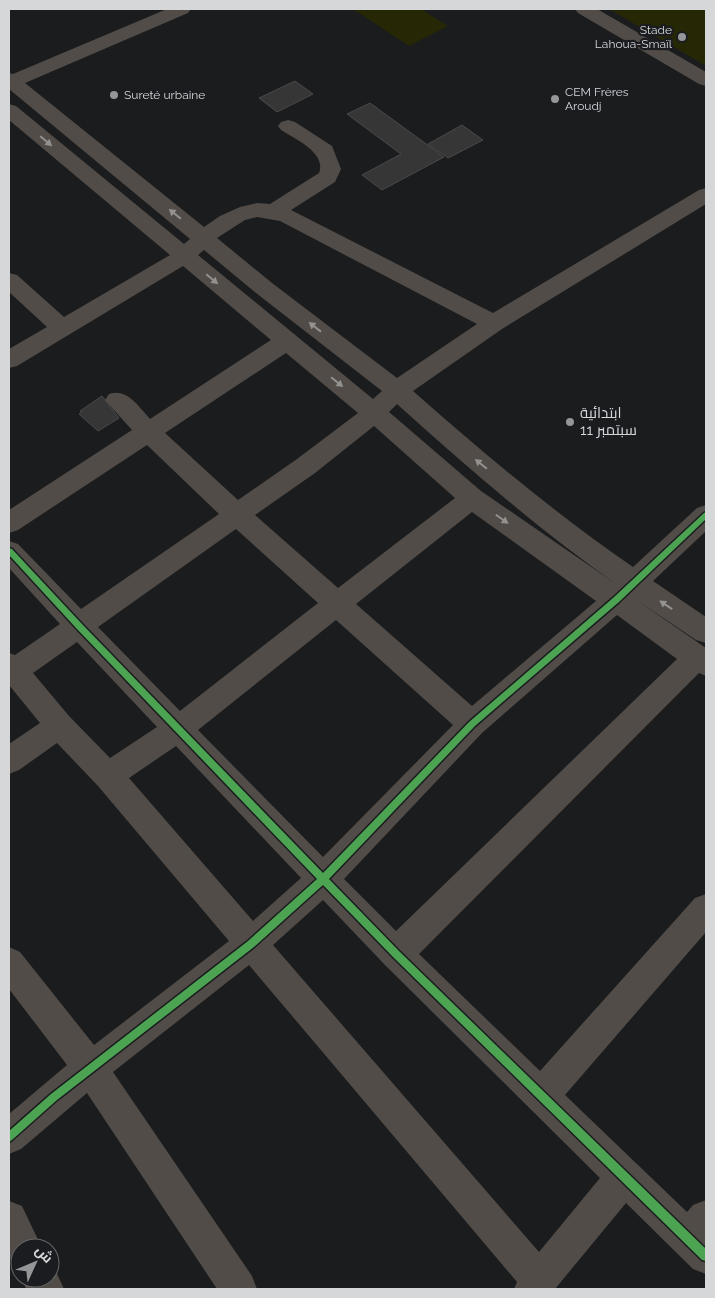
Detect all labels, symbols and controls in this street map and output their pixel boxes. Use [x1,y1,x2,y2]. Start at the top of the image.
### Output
place label: Stade Lahoua-Smaïl [595,23,673,51]
marker: Stade Lahoua-Smaïl [676,31,688,43]
place label: CEM Frères Aroudj [565,85,629,113]
place label: Sureté urbaine [124,88,205,102]
marker: Sureté urbaine [108,89,120,101]
marker: CEM Frères Aroudj [549,93,561,105]
one-way arrow [39,136,52,147]
one-way arrow [169,209,182,220]
one-way arrow [205,273,218,284]
one-way arrow [308,322,322,332]
one-way arrow [330,376,343,387]
place label: ابتدائية 11 سبتمبر [580,404,637,439]
marker: ابتدائية 11 سبتمبر [564,416,576,428]
one-way arrow [475,458,488,469]
one-way arrow [495,514,509,524]
one-way arrow [659,600,672,610]
north arrow [10,1238,60,1288]
text: ش [32,1242,56,1267]

